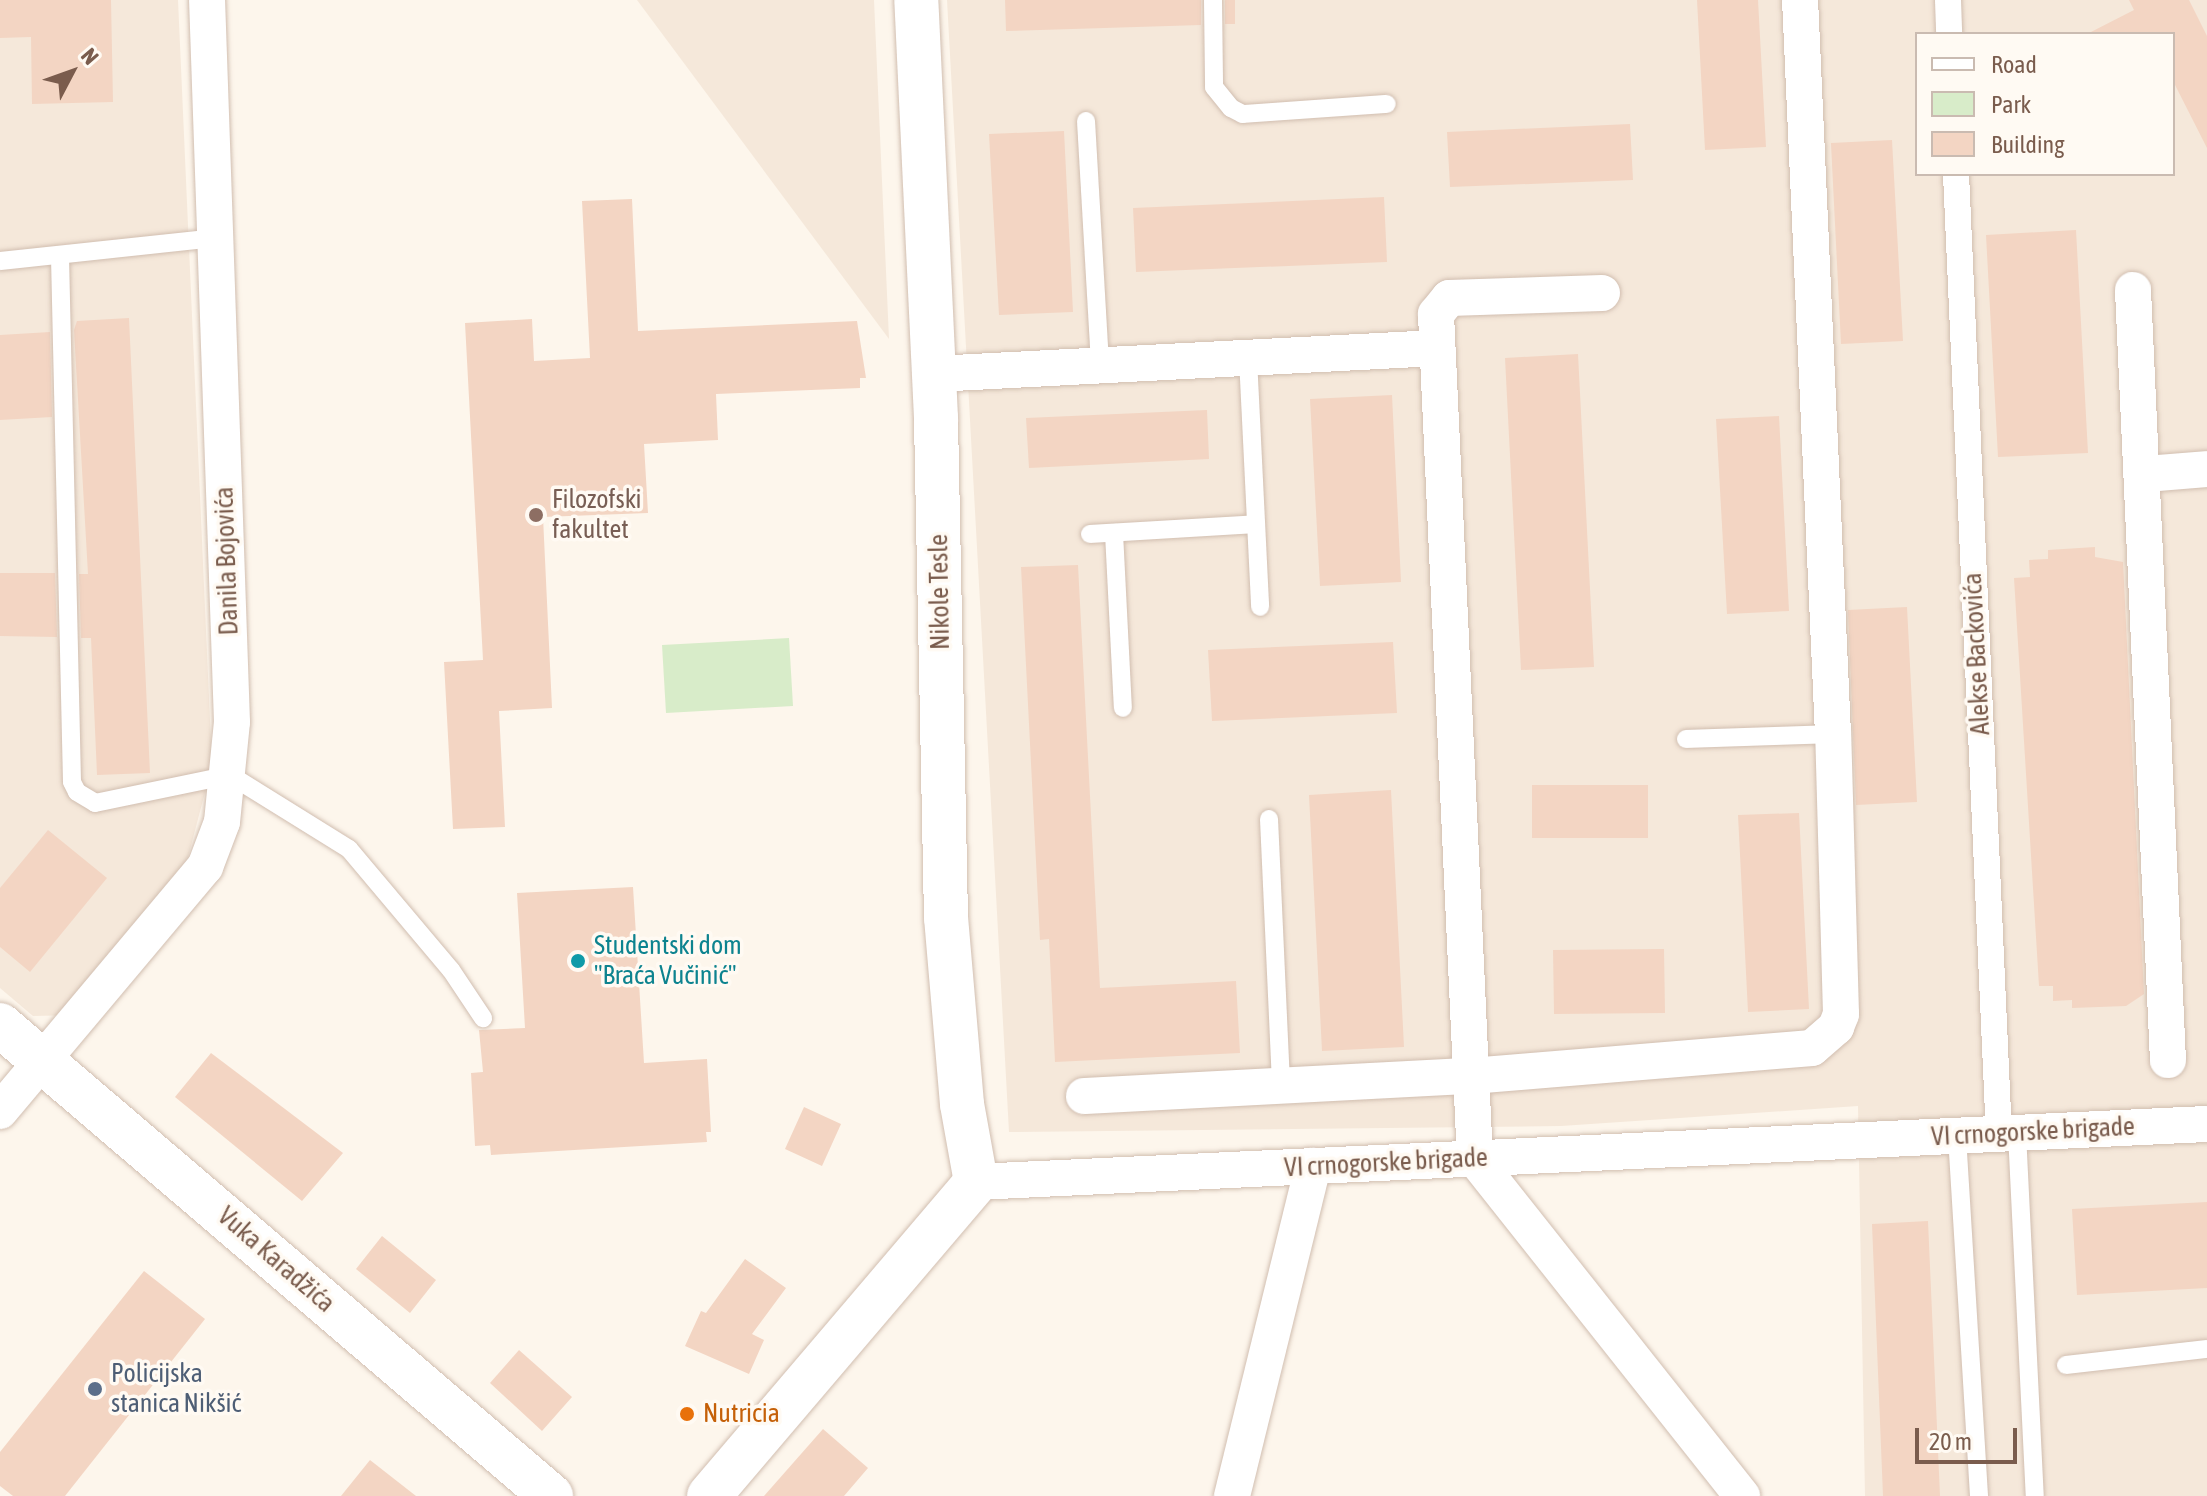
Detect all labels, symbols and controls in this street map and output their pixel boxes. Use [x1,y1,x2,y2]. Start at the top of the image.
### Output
north arrow [32,32,112,112]
legend [1915,32,2175,176]
text: N [76,43,104,70]
text: Road [1991,51,2037,78]
text: Park [1991,91,2031,118]
text: Building [1991,131,2064,158]
place label: Filozofski fakultet [552,484,641,546]
street label: Danila Bojovića [209,486,245,636]
marker: Filozofski fakultet [527,506,545,524]
street label: Nikole Tesle [923,534,957,650]
street label: Alekse Backovića [1957,572,1997,736]
place label: Studentski dom "Braća Vučinić" [594,930,742,992]
marker: Studentski dom "Braća Vučinić" [569,952,587,970]
street label: VI crnogorske brigade [1930,1111,2136,1153]
street label: VI crnogorske brigade [1283,1142,1489,1184]
street label: Vuka Karadžića [211,1201,341,1319]
place label: Policijska stanica Nikšić [111,1358,241,1420]
marker: Policijska stanica Nikšić [86,1380,104,1398]
place label: Nutricia [703,1398,780,1430]
marker: Nutricia [678,1405,696,1423]
scale bar [1919,1412,2021,1462]
text: 20 m [1929,1428,1972,1455]

